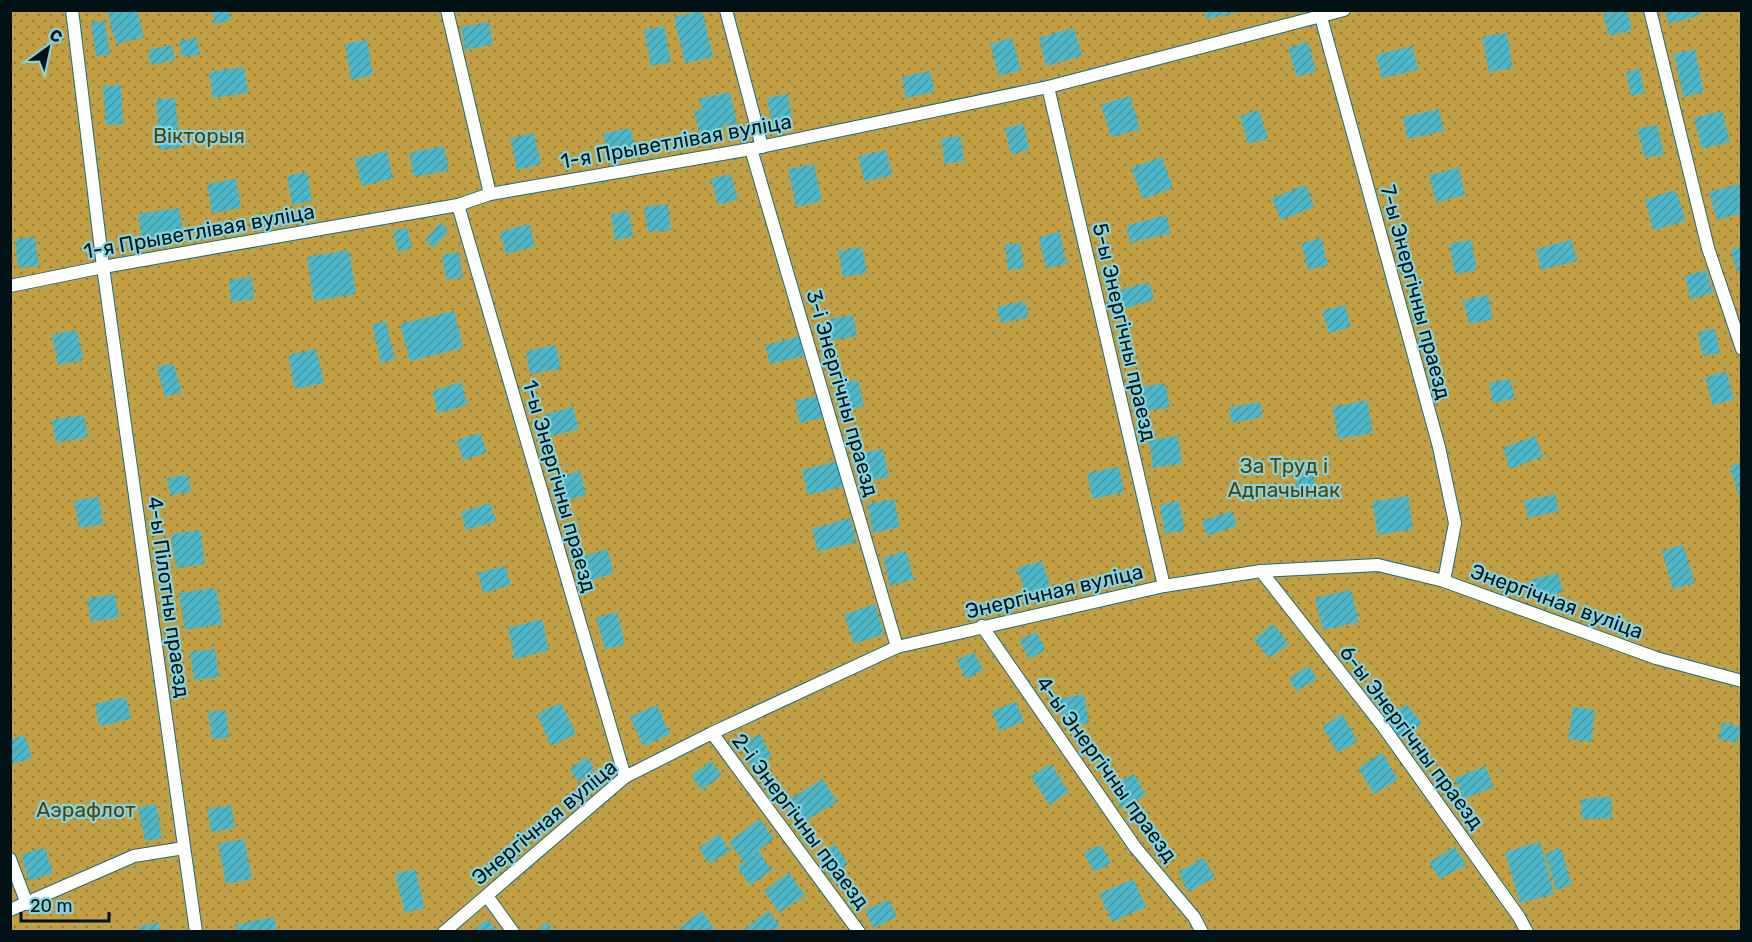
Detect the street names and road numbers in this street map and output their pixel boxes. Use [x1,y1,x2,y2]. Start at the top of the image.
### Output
street label: 1-я Прыветлівая вуліца [559,108,793,174]
street label: 7-ы Энергічны праезд [1375,182,1457,402]
street label: 1-я Прыветлівая вуліца [82,198,316,264]
street label: 5-ы Энергічны праезд [1088,220,1162,444]
street label: 3-і Энергічны праезд [802,287,884,499]
street label: 1-ы Энергічны праезд [518,377,602,595]
street label: 4-ы Пілотны праезд [143,495,195,699]
street label: Энергічная вуліца [963,558,1145,624]
street label: Энергічная вуліца [1467,558,1647,644]
street label: 6-ы Энергічны праезд [1335,640,1489,834]
street label: 4-ы Энергічны праезд [1031,671,1183,867]
street label: 2-і Энергічны праезд [727,728,875,914]
street label: Энергічная вуліца [466,754,622,890]

